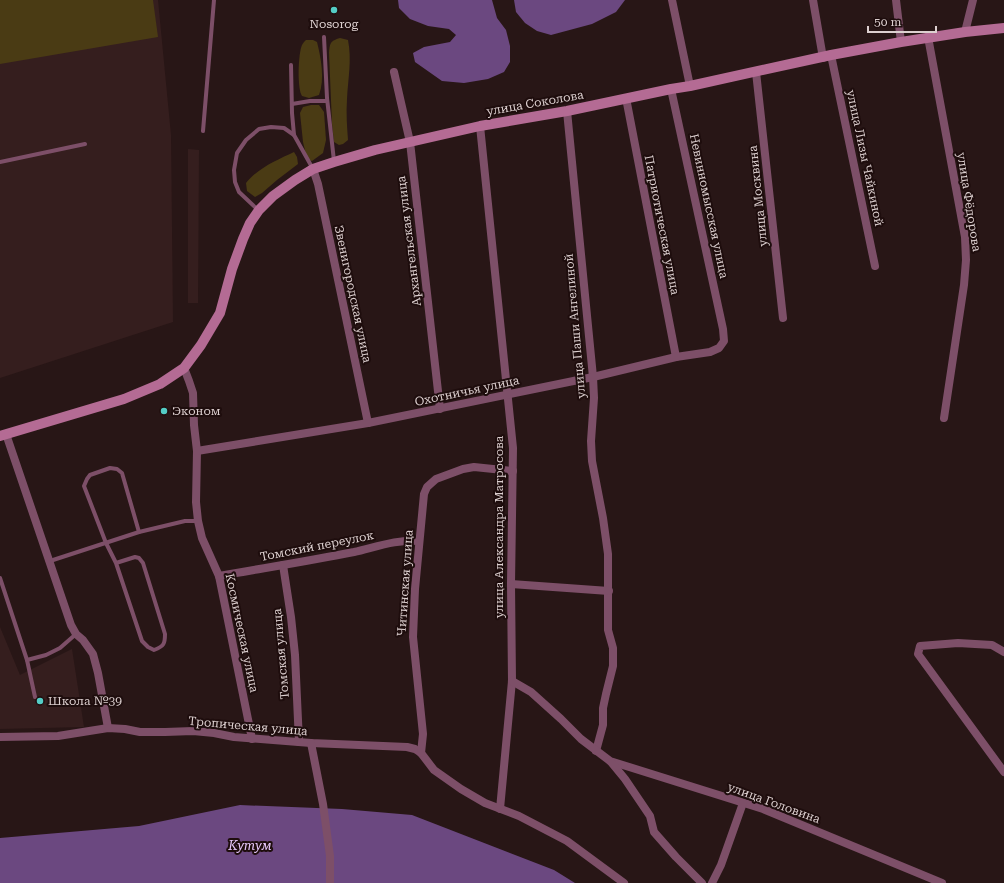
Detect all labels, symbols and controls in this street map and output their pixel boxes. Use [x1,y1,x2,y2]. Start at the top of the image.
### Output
marker: Nosorog [329,5,339,15]
scale bar [868,8,936,34]
text: 50 m [874,15,901,29]
place label: Nosorog [310,17,359,31]
street label: улица Соколова [485,87,585,118]
street label: улица Лизы Чайкиной [844,89,886,227]
street label: Невинномысская улица [687,132,731,280]
street label: улица Москвина [746,144,770,247]
street label: улица Фёдорова [954,151,984,253]
street label: Патриотическая улица [642,154,683,296]
street label: Архангельская улица [394,175,424,307]
street label: Звенигородская улица [332,224,375,365]
street label: улица Паши Ангелиной [562,253,588,399]
street label: Охотничья улица [413,373,521,409]
place label: Эконом [172,404,221,418]
marker: Эконом [159,406,169,416]
street label: улица Александра Матросова [492,435,506,618]
street label: Томский переулок [259,528,376,564]
street label: Читинская улица [394,529,416,637]
street label: Космическая улица [223,572,262,694]
street label: Томская улица [270,607,292,700]
place label: Школа №39 [48,694,122,708]
marker: Школа №39 [35,696,45,706]
street label: Тропическая улица [188,714,309,738]
street label: улица Головина [726,780,823,826]
water label: Кутум [227,838,272,853]

